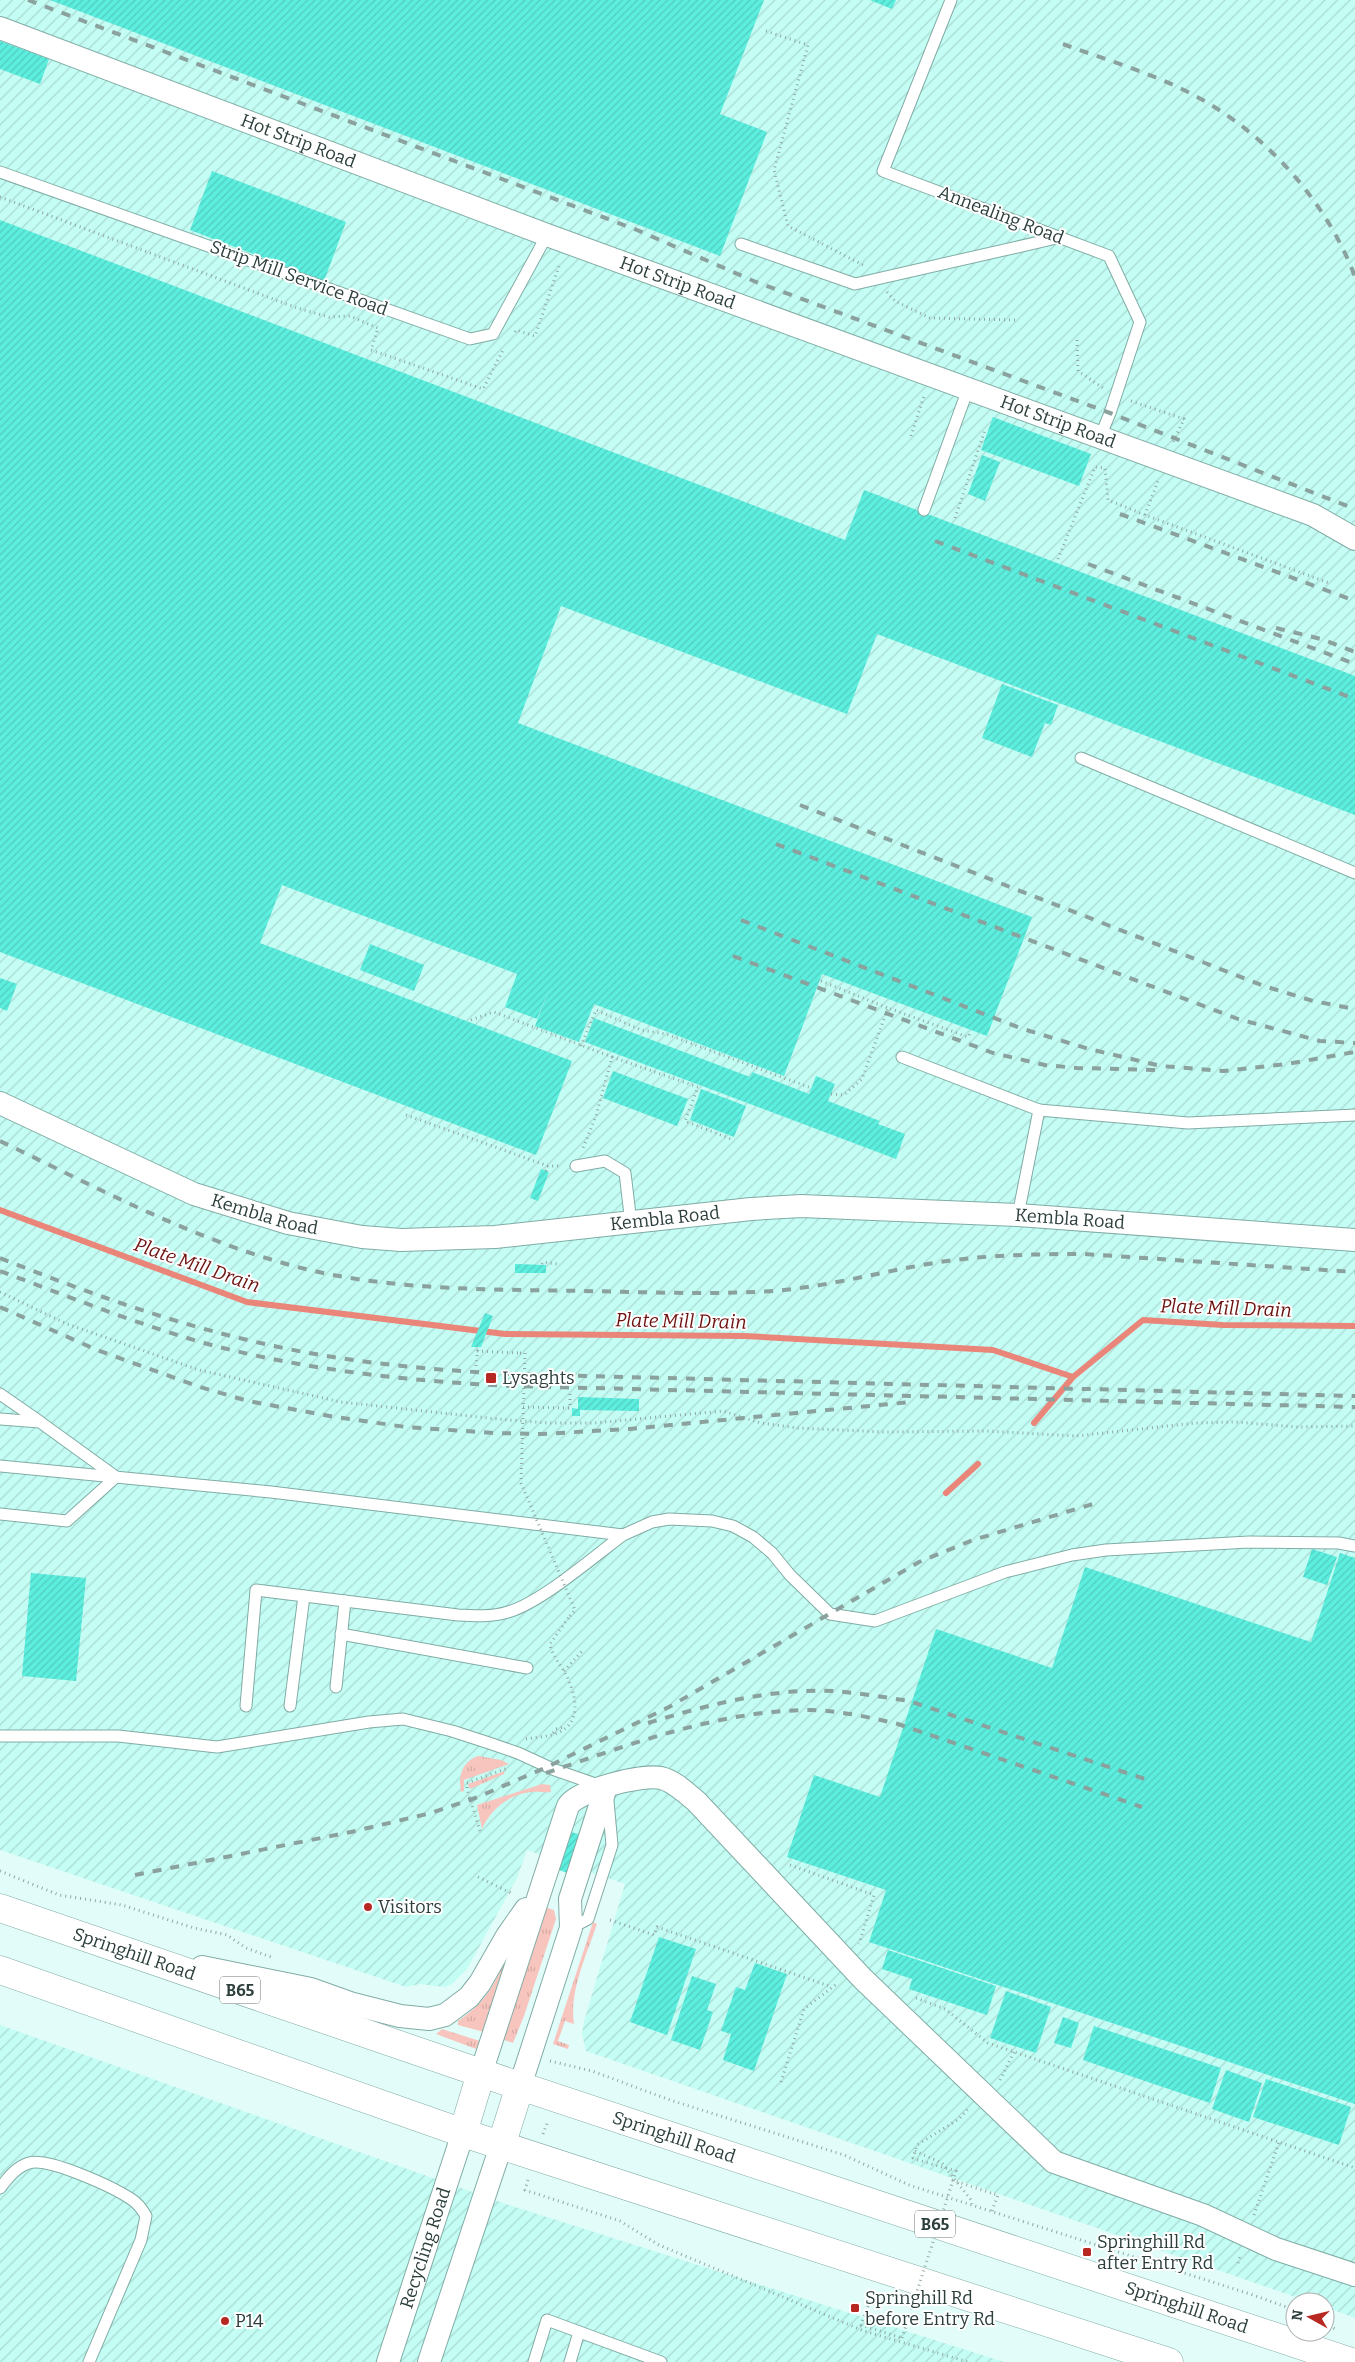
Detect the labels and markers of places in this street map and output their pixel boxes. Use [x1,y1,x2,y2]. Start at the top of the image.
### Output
place label: Lysaghts [502,1367,575,1389]
marker: Lysaghts [484,1371,498,1385]
place label: Visitors [378,1896,442,1918]
marker: Visitors [362,1901,374,1913]
place label: Springhill Rd after Entry Rd [1097,2231,1214,2274]
marker: Springhill Rd after Entry Rd [1081,2246,1093,2258]
place label: Springhill Rd before Entry Rd [865,2287,995,2330]
marker: Springhill Rd before Entry Rd [849,2302,861,2314]
place label: P14 [235,2310,264,2332]
marker: P14 [219,2315,231,2327]

